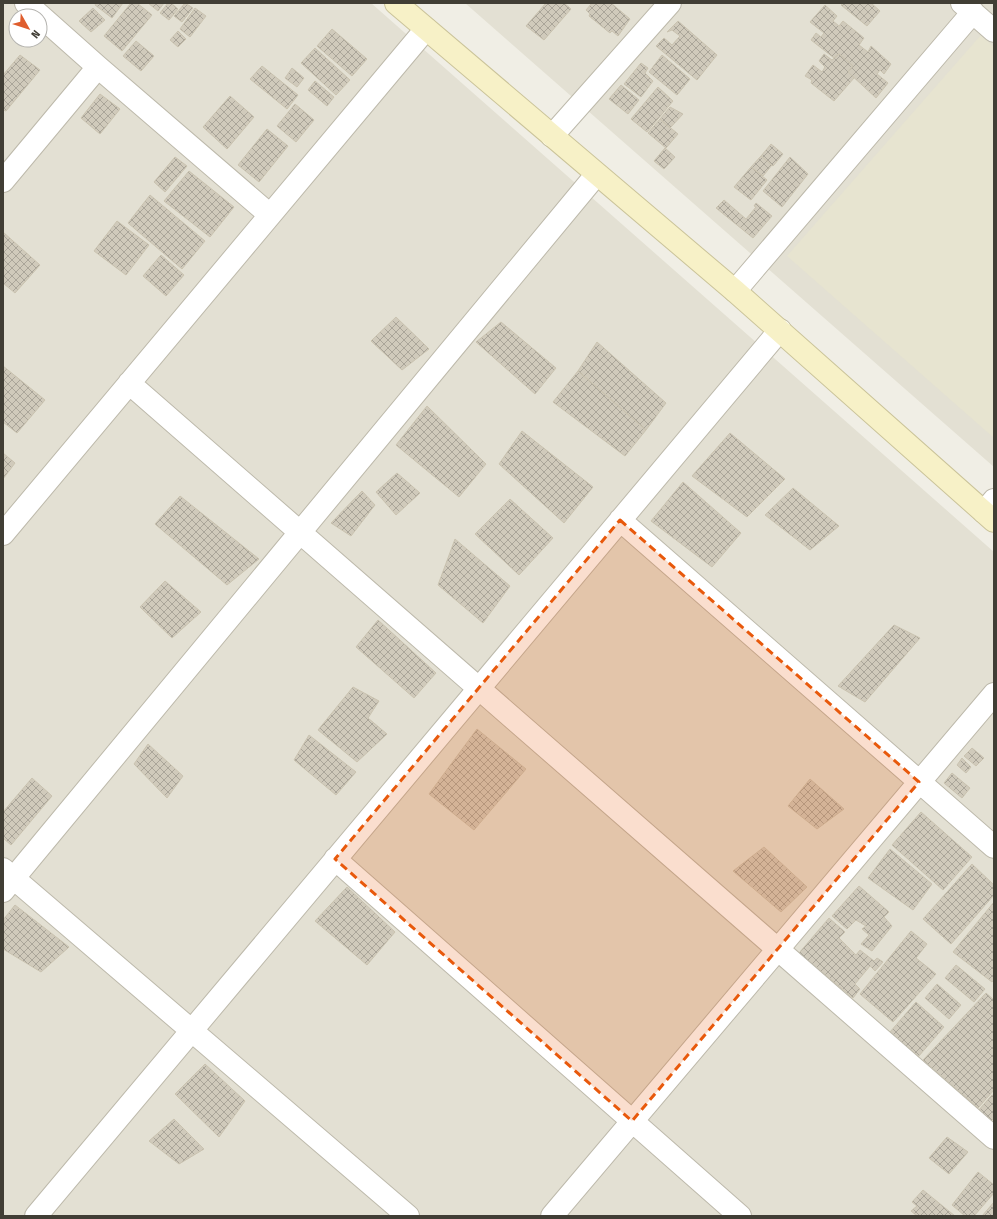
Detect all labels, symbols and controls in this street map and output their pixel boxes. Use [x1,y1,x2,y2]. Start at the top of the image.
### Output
north arrow [8,8,48,48]
text: N [28,27,43,41]

